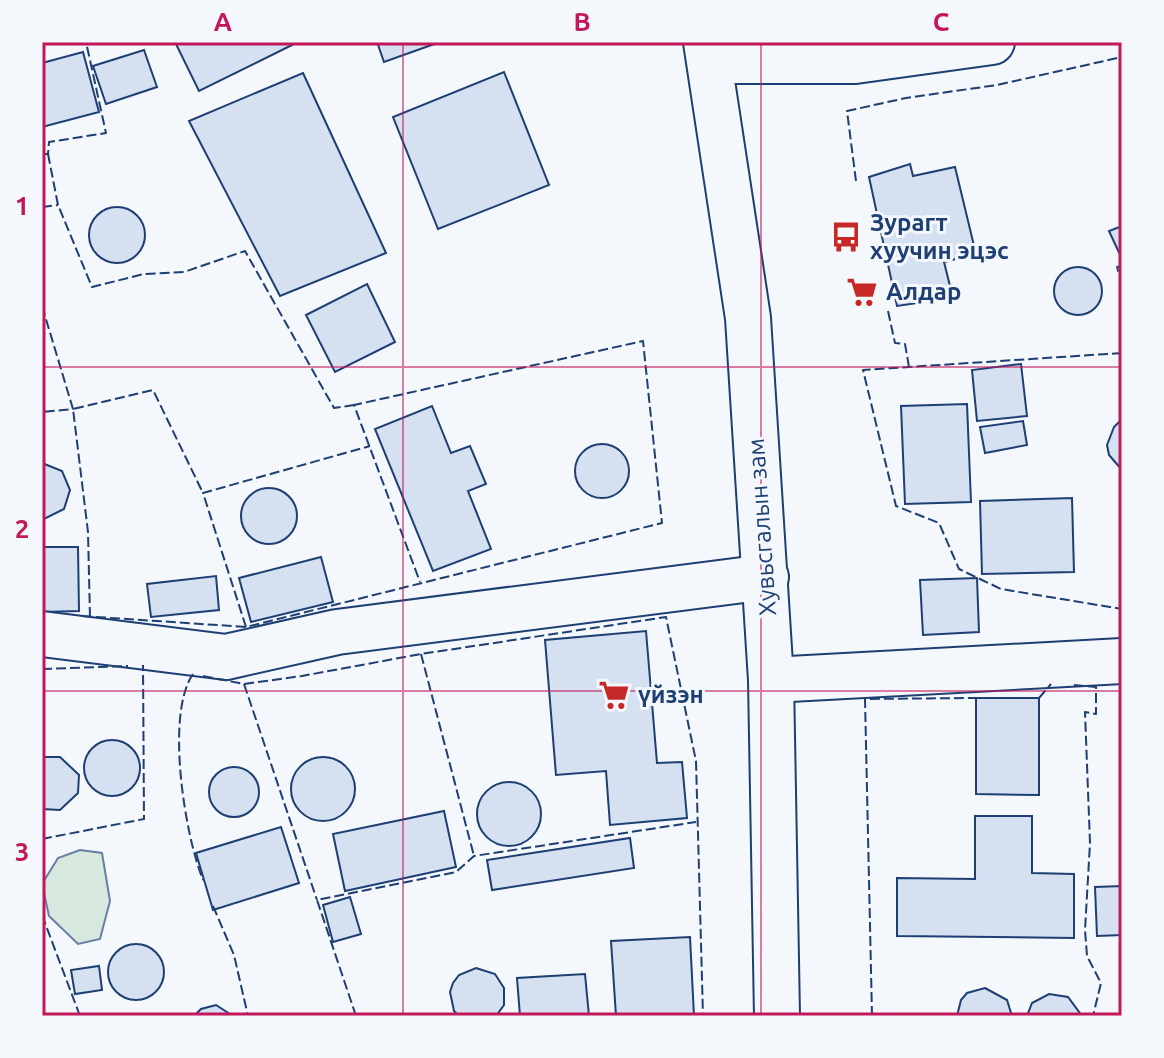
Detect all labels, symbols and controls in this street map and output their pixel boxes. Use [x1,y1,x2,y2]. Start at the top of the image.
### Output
text: A [214,7,233,36]
text: B [573,7,591,36]
text: C [933,7,950,36]
text: 1 [15,191,29,220]
place label: Зурагт хуучин эцэс [870,209,1009,264]
bus stop icon: Зурагт хуучин эцэс [829,220,863,254]
supermarket icon: Алдар [845,275,879,309]
place label: Алдар [886,278,961,305]
street label: Хувьсгалын зам [742,437,781,617]
text: 2 [15,514,29,543]
supermarket icon: үйзэн [597,678,631,712]
place label: үйзэн [638,681,704,708]
text: 3 [15,837,29,866]

